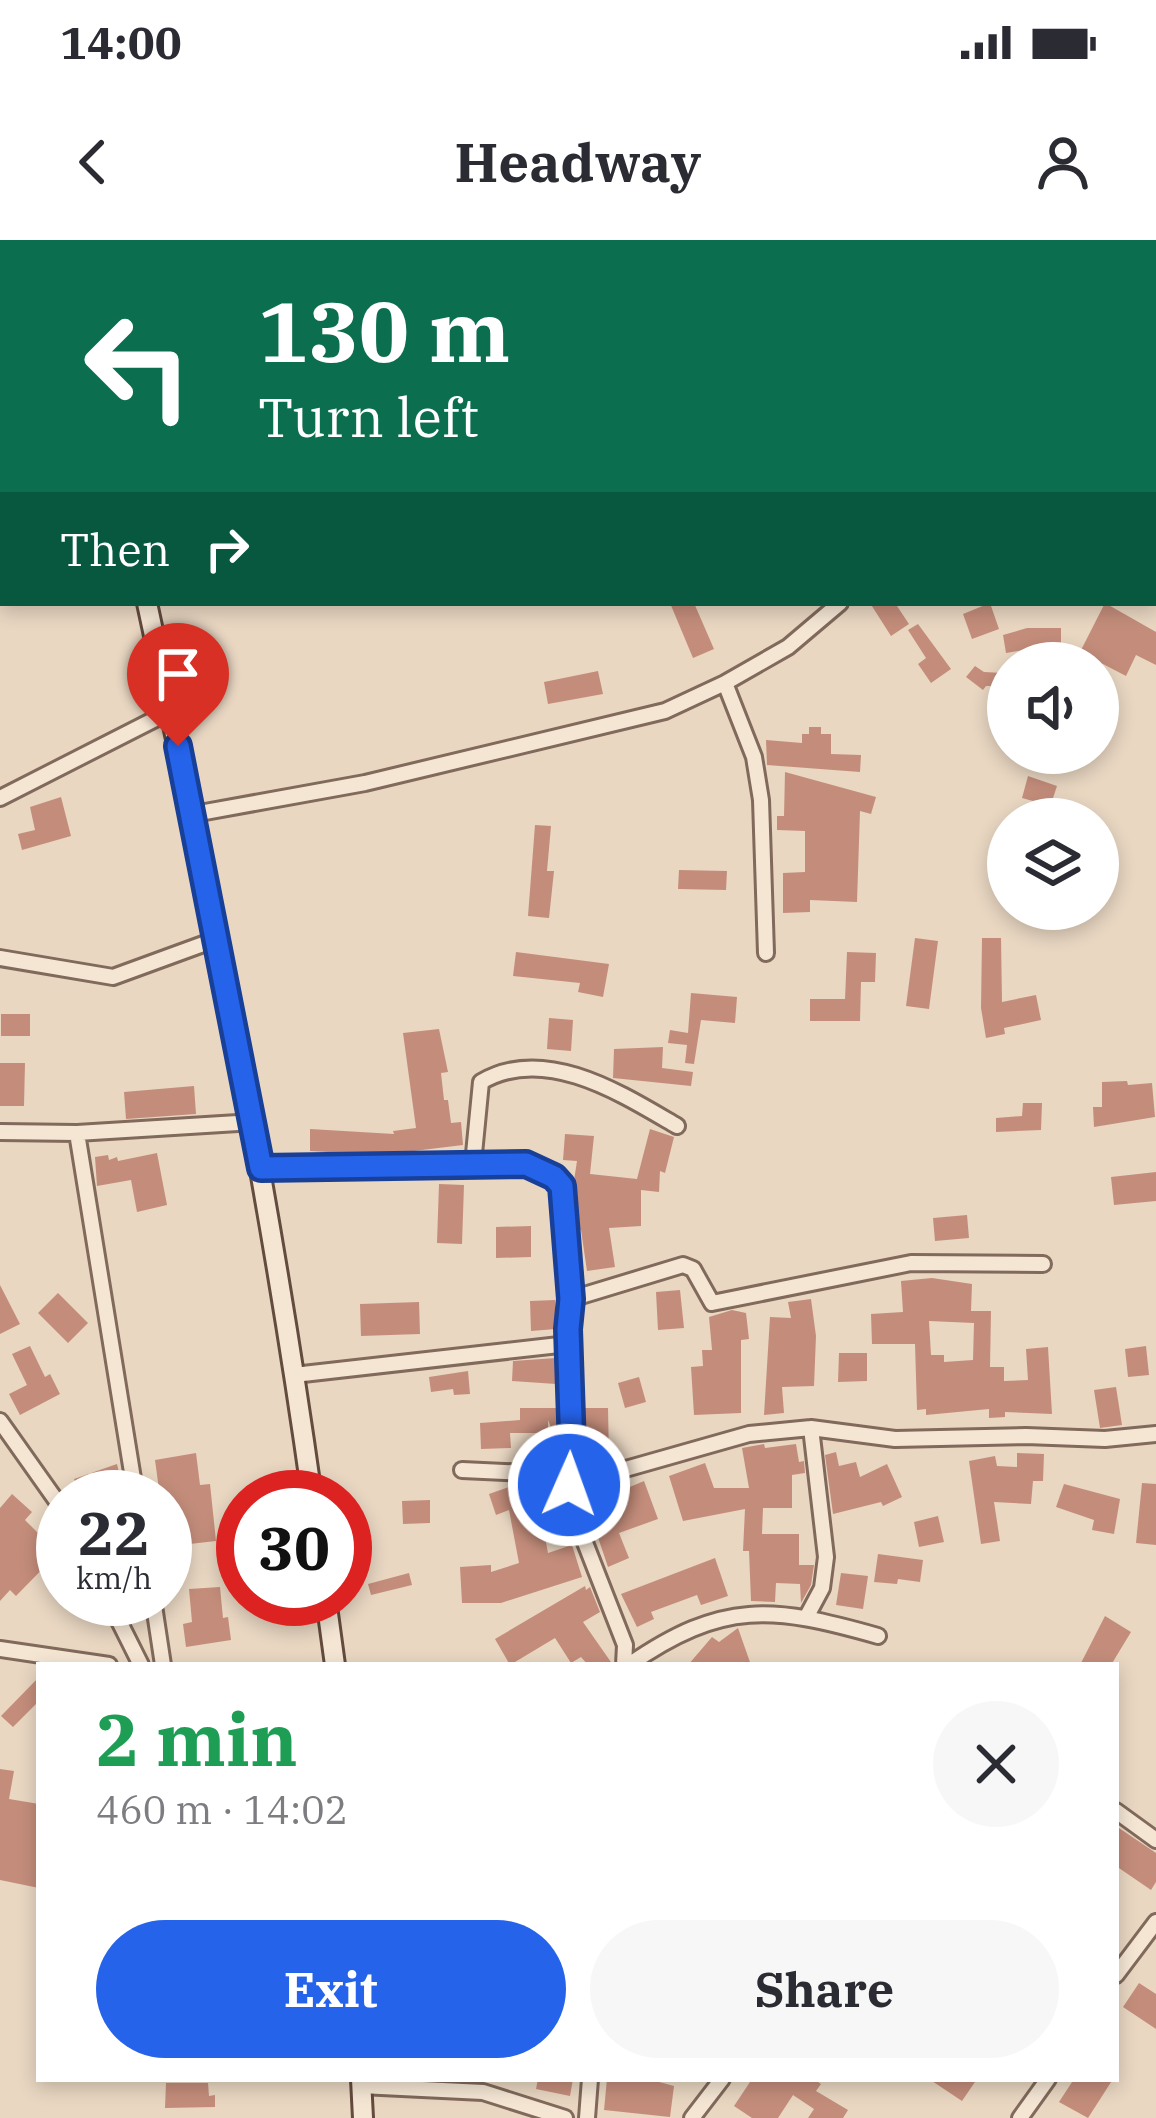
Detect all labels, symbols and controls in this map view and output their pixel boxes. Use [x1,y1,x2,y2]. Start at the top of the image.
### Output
text: 14:00 [60,13,182,71]
text: Headway [455,127,701,197]
icon: back [60,129,126,195]
icon: person [1030,129,1096,195]
text: 130 m [258,276,510,385]
icon: left [60,288,216,444]
text: Turn left [258,382,479,452]
icon: right [194,516,260,582]
text: Then [60,520,170,578]
pin [127,623,229,746]
icon: arrive [145,641,211,707]
map controls [987,642,1119,930]
button: sound [987,642,1119,774]
button: layers [987,798,1119,930]
position arrow [506,1422,632,1548]
speed limit sign: 30 [216,1470,372,1626]
text: 22 [78,1493,150,1572]
text: km/h [76,1558,152,1597]
text: 2 min [96,1692,298,1786]
button: close [933,1701,1059,1827]
text: 460 m · 14:02 [96,1784,348,1835]
button: Exit [96,1920,566,2058]
button: Share [590,1920,1059,2058]

